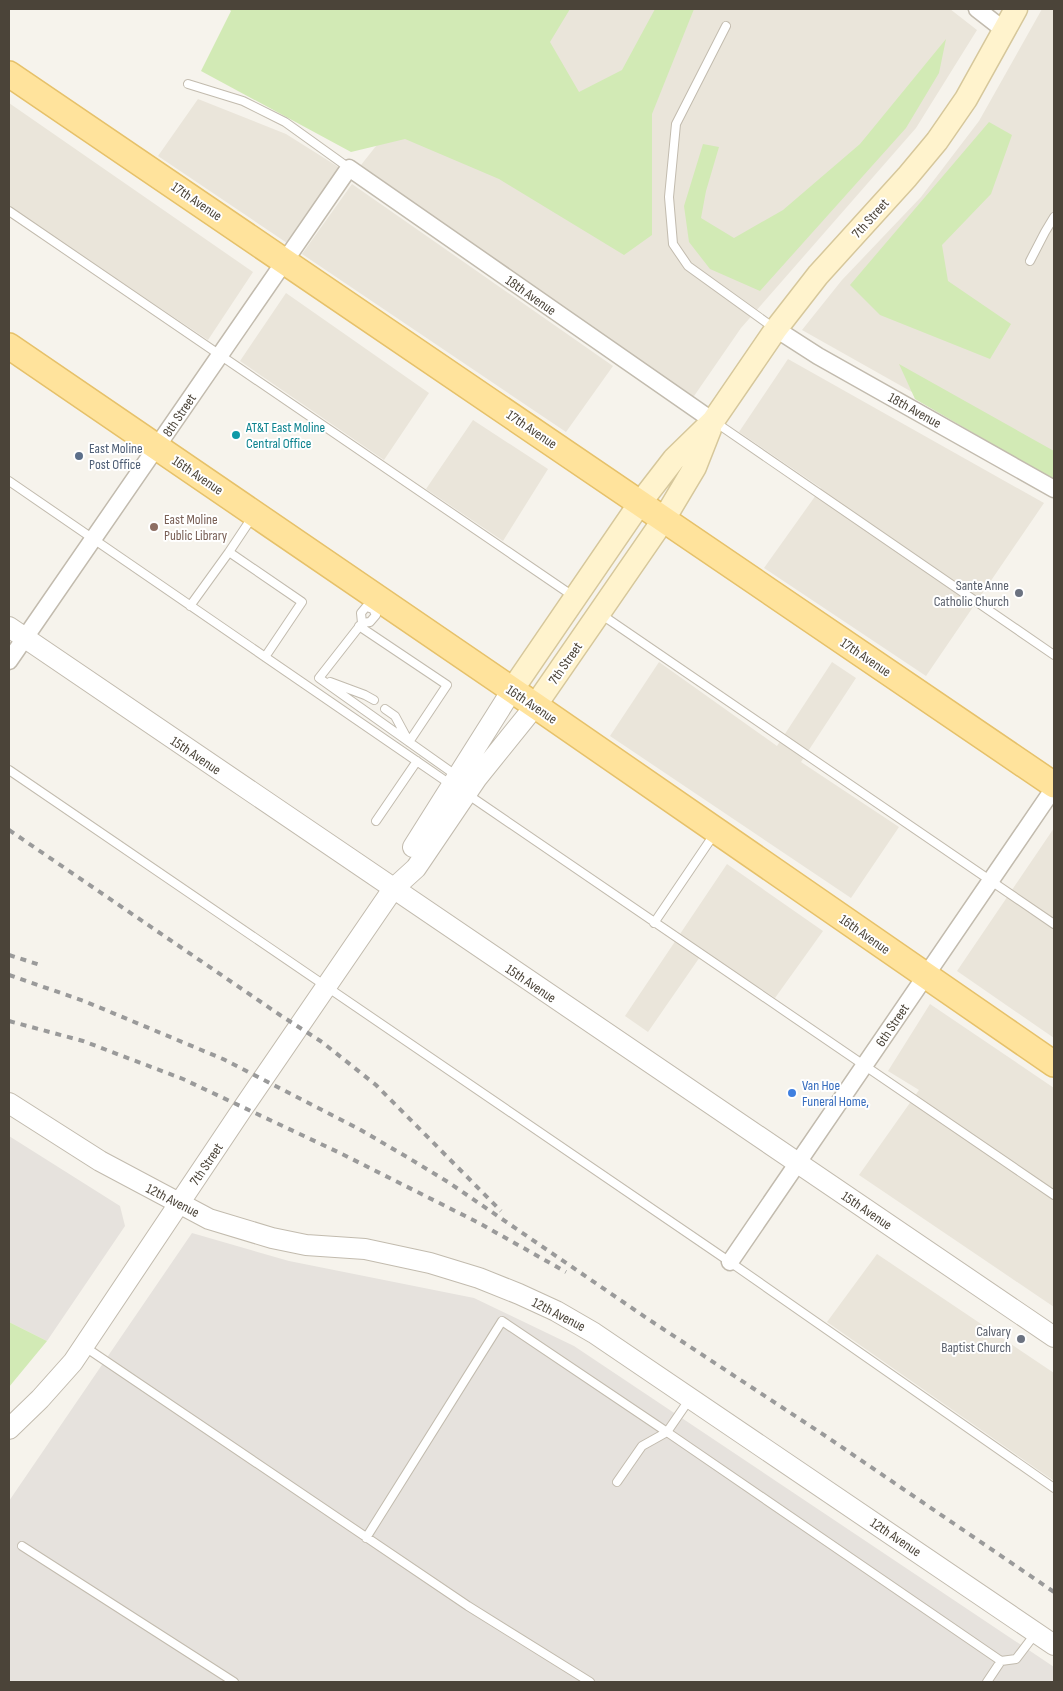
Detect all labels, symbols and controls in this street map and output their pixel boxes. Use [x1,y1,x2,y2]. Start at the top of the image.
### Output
street label: 17th Avenue [168,178,225,224]
street label: 7th Street [848,195,893,242]
street label: 18th Avenue [502,272,559,319]
street label: 18th Avenue [885,389,944,432]
street label: 8th Street [159,391,200,440]
street label: 17th Avenue [503,406,560,452]
place label: AT&T East Moline Central Office [245,419,325,452]
marker: AT&T East Moline Central Office [230,429,242,441]
place label: East Moline Post Office [89,440,143,473]
marker: East Moline Post Office [73,450,85,462]
street label: 16th Avenue [169,452,226,499]
place label: East Moline Public Library [164,511,228,544]
marker: East Moline Public Library [148,521,160,533]
place label: Sante Anne Catholic Church [934,577,1009,610]
marker: Sante Anne Catholic Church [1013,587,1025,599]
street label: 17th Avenue [837,634,894,680]
street label: 7th Street [545,639,586,688]
street label: 16th Avenue [503,681,560,728]
street label: 15th Avenue [167,732,224,778]
street label: 16th Avenue [836,911,893,958]
street label: 15th Avenue [502,960,559,1006]
street label: 6th Street [872,1001,913,1050]
place label: Van Hoe Funeral Home, [802,1077,869,1110]
marker: Van Hoe Funeral Home, [786,1087,798,1099]
street label: 7th Street [186,1140,227,1189]
street label: 12th Avenue [143,1180,202,1221]
street label: 15th Avenue [838,1187,895,1233]
street label: 12th Avenue [529,1294,588,1335]
place label: Calvary Baptist Church [941,1323,1012,1356]
marker: Calvary Baptist Church [1015,1333,1027,1345]
street label: 12th Avenue [867,1514,924,1561]

